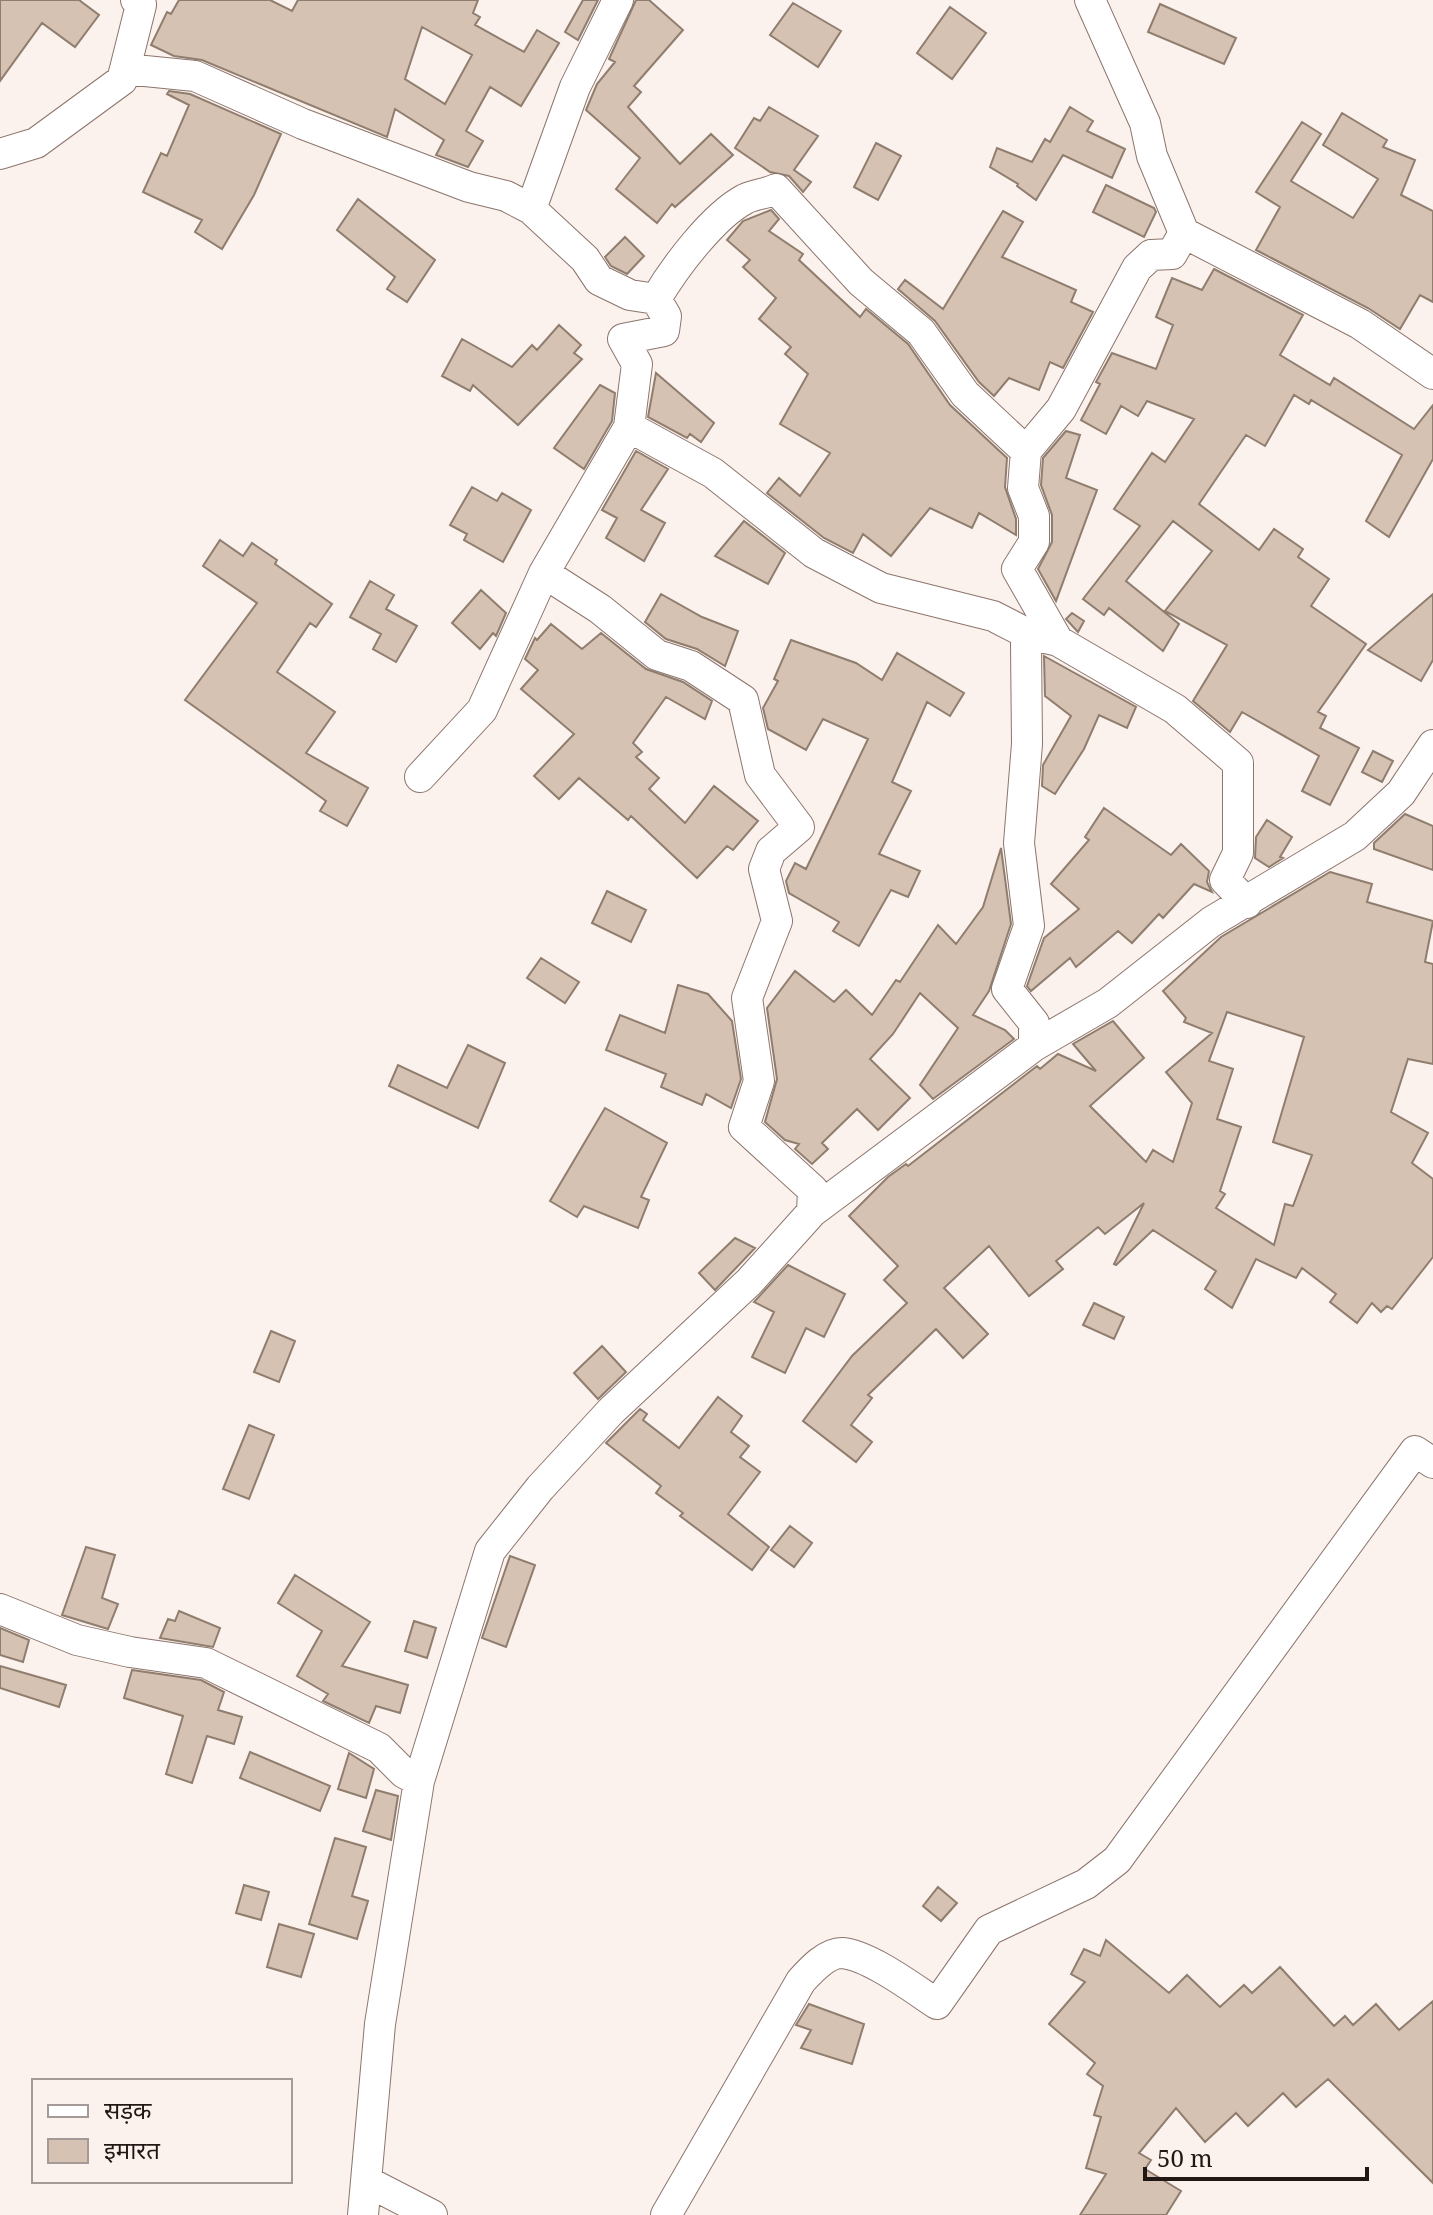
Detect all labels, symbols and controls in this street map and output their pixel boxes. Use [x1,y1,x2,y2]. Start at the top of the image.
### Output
legend [32,2079,292,2183]
text: सड़क [104,2093,152,2126]
scale bar [1145,2131,1367,2181]
text: इमारत [104,2133,161,2166]
text: 50 m [1157,2141,1213,2174]

